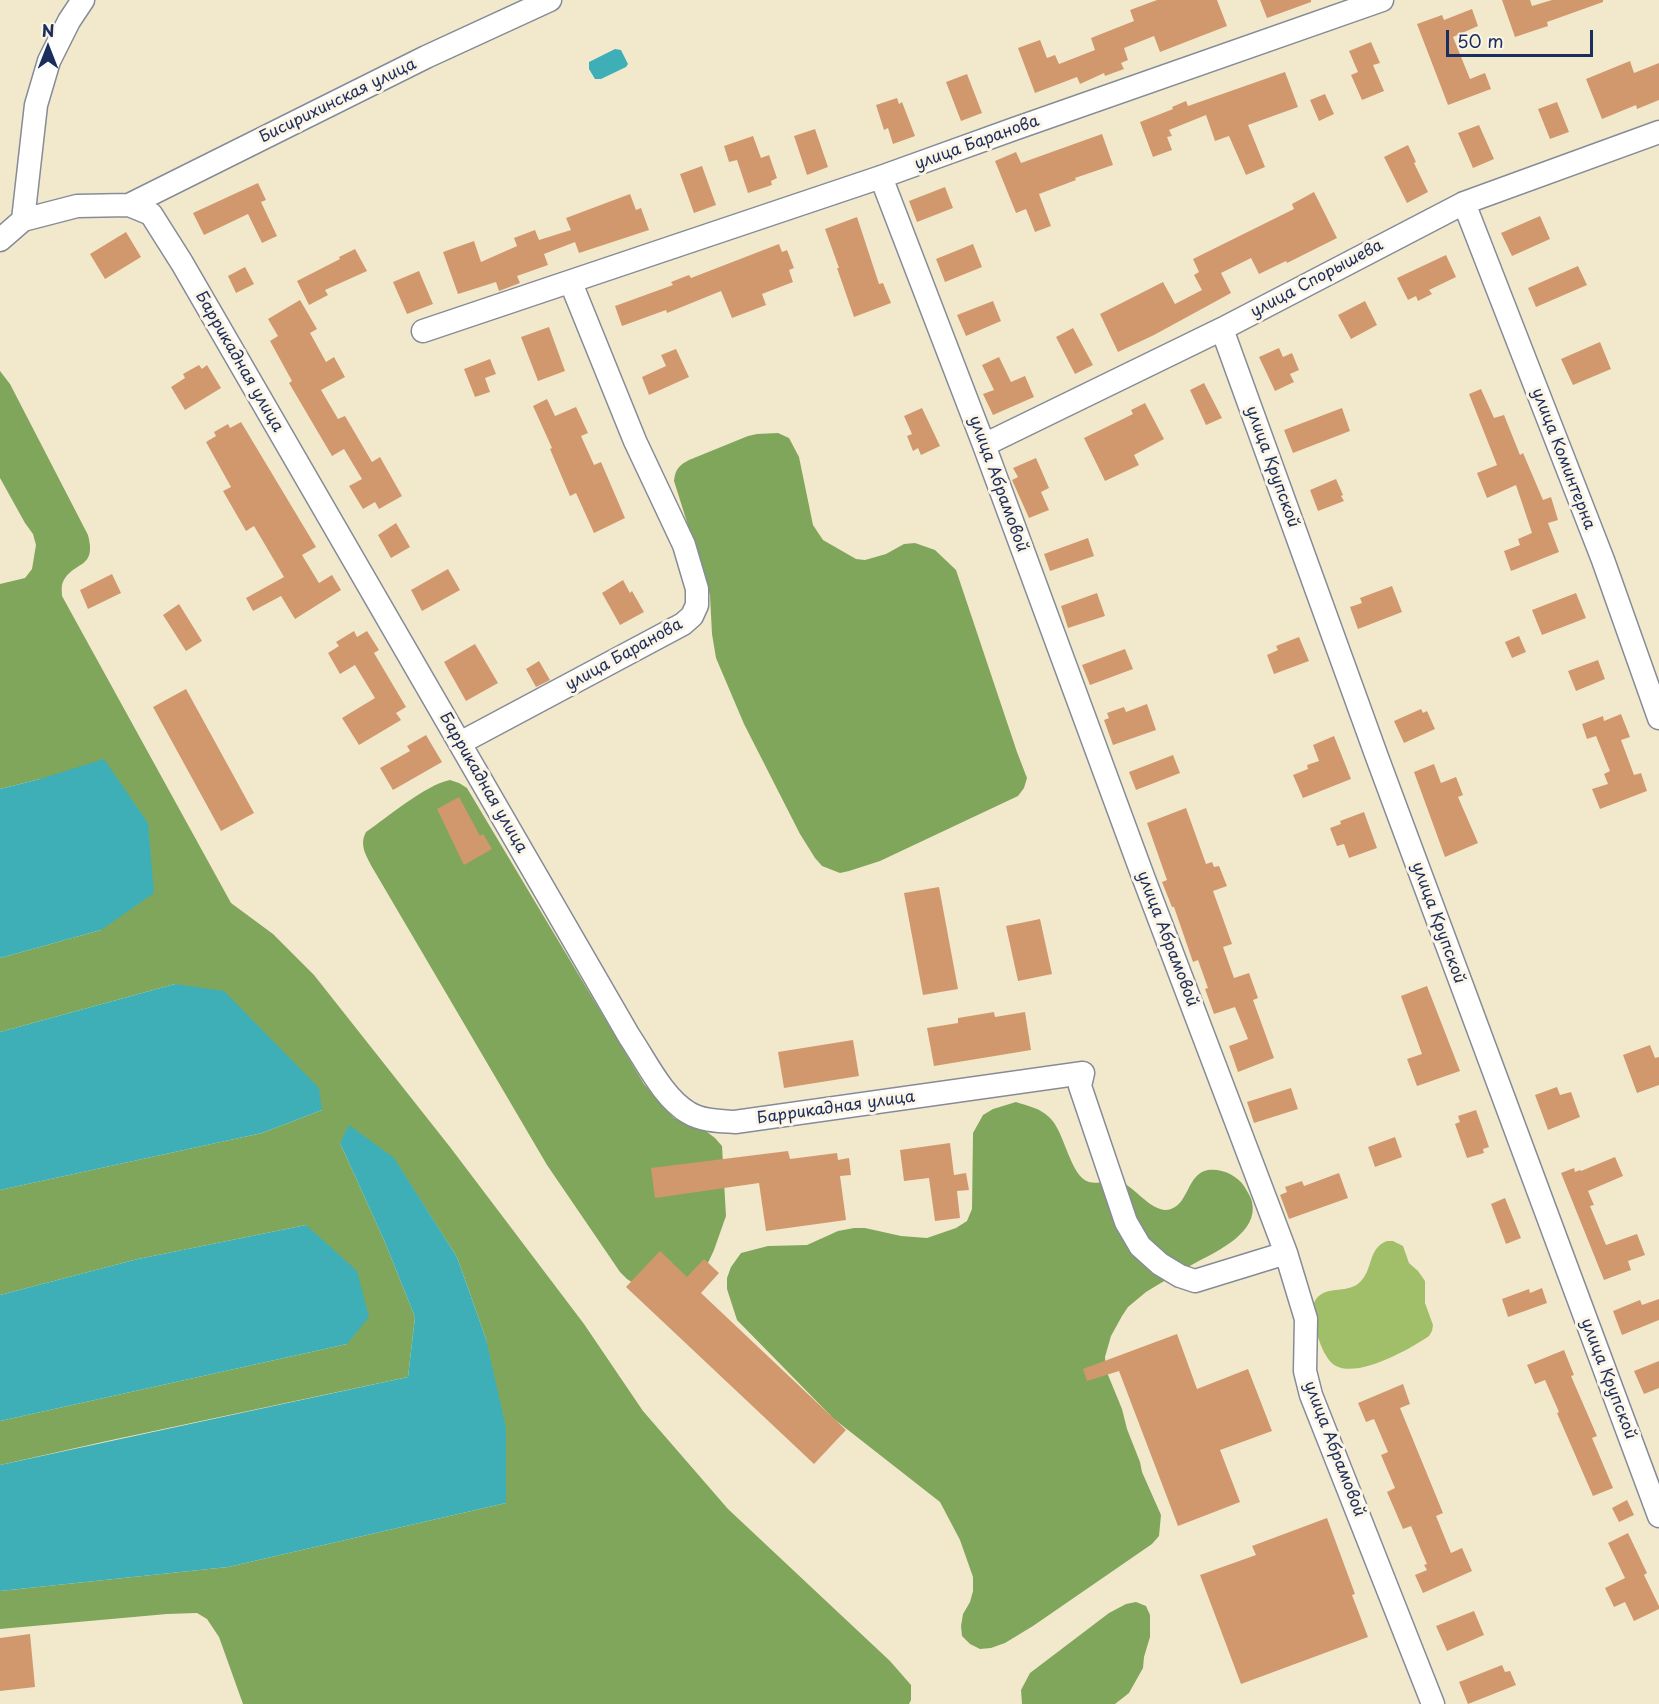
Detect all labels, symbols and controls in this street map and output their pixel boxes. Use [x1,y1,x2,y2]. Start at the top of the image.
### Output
north arrow [18,18,78,78]
text: N [42,18,54,42]
scale bar [1449,18,1596,56]
text: 50 m [1457,27,1504,54]
street label: Бисирихинская улица [257,55,419,147]
street label: улица Баранова [912,112,1042,174]
street label: улица Спорышева [1247,236,1387,322]
street label: Баррикадная улица [191,288,287,436]
street label: улица Коминтерна [1527,386,1599,532]
street label: улица Крупской [1241,404,1303,530]
street label: улица Абрамовой [964,413,1032,555]
street label: улица Баранова [562,615,686,695]
street label: Баррикадная улица [435,709,531,857]
street label: улица Крупской [1407,860,1469,986]
street label: улица Абрамовой [1132,869,1202,1009]
street label: Баррикадная улица [756,1087,916,1129]
street label: улица Крупской [1576,1316,1640,1442]
street label: улица Абрамовой [1299,1379,1369,1519]

